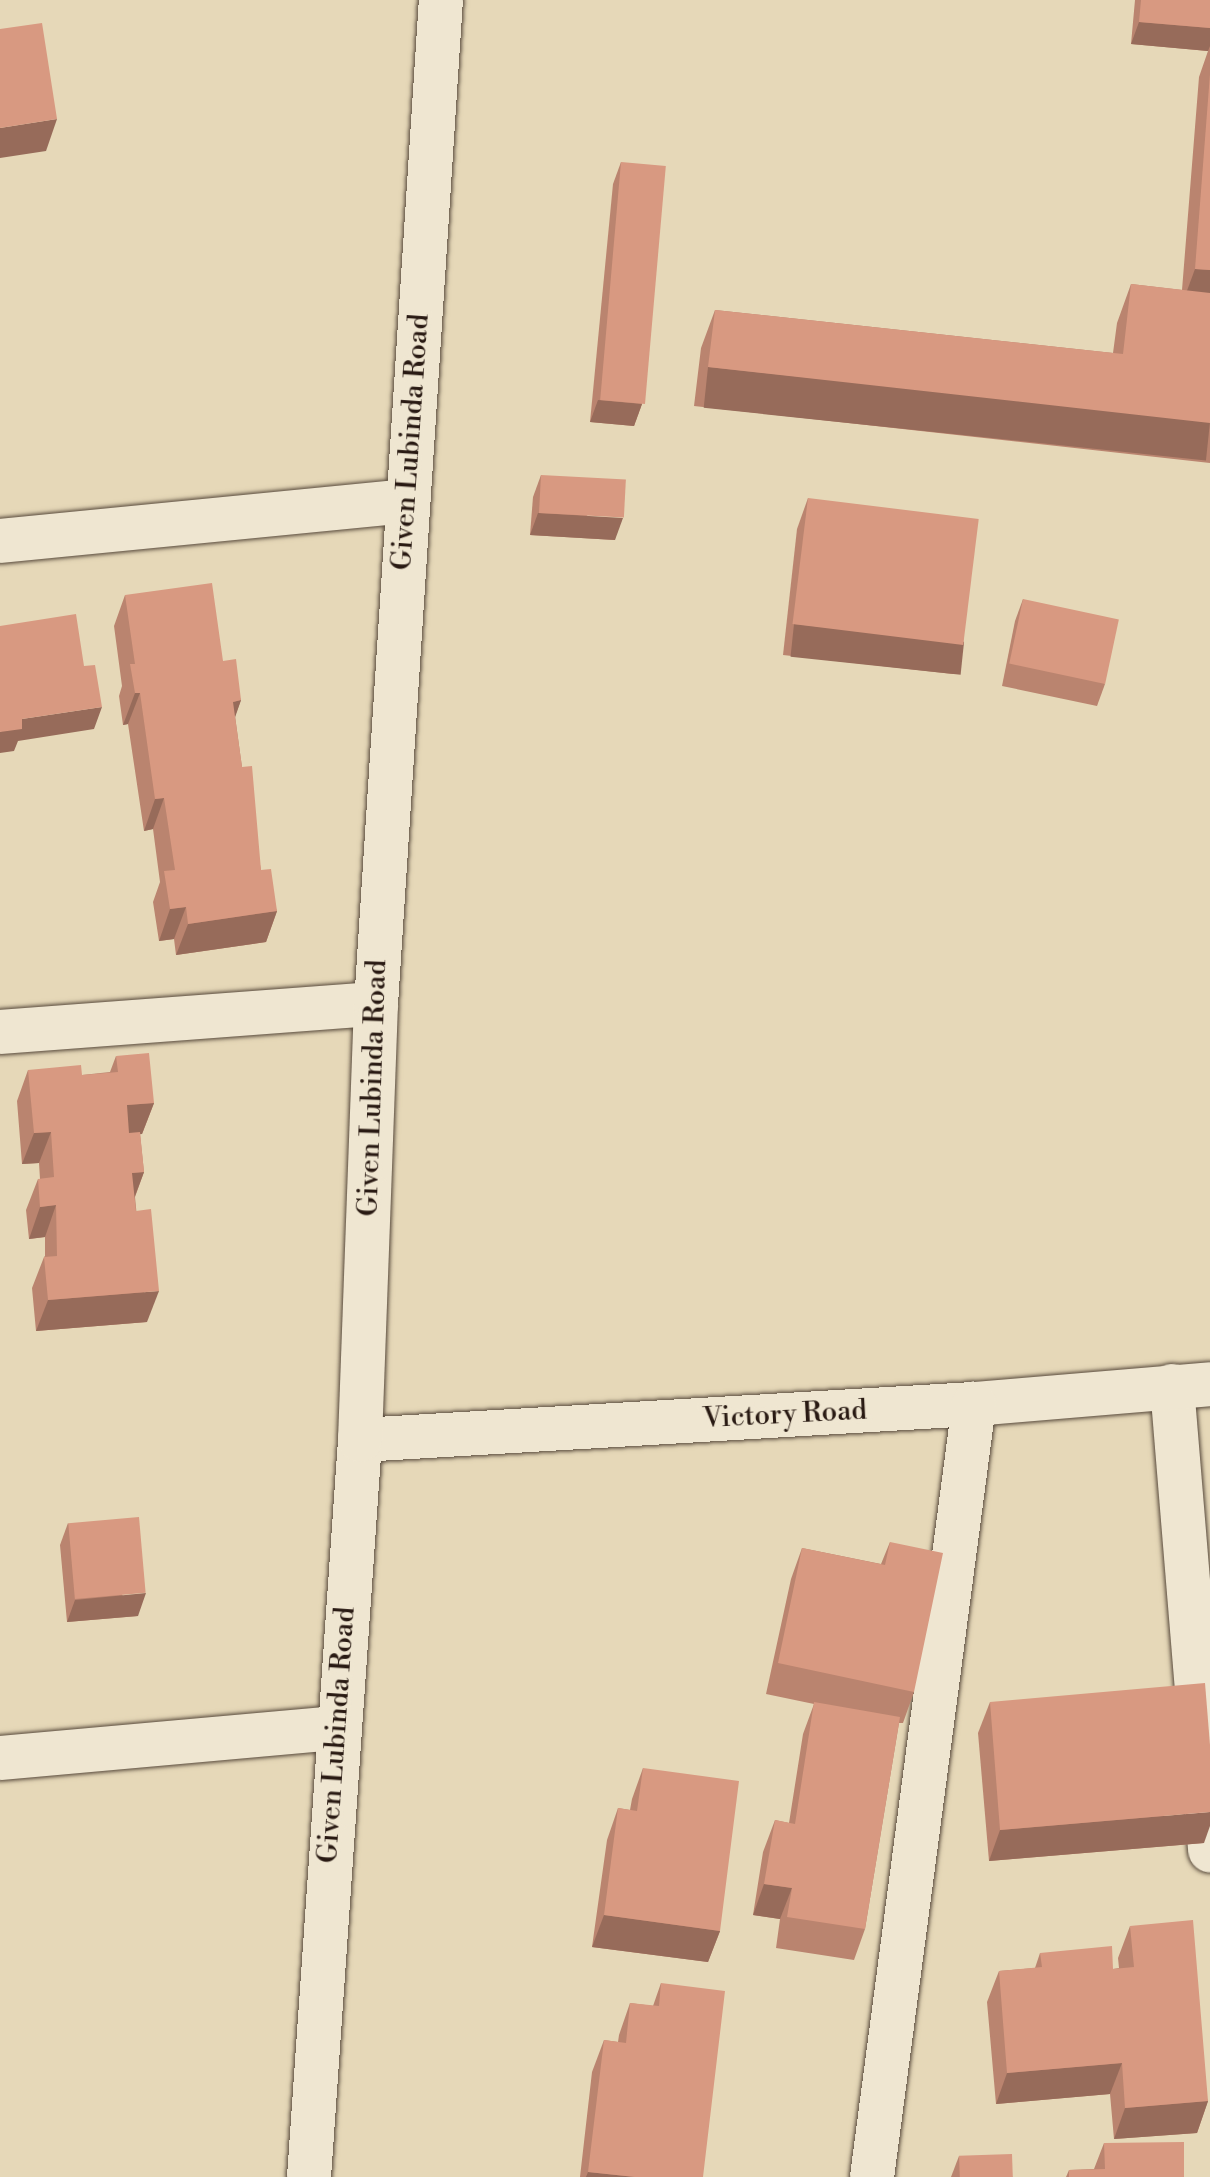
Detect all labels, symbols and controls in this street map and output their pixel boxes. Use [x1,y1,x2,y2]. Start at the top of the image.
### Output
street label: Given Lubinda Road [385,313,437,571]
street label: Given Lubinda Road [352,959,394,1217]
street label: Victory Road [702,1394,868,1436]
street label: Given Lubinda Road [311,1606,363,1864]

